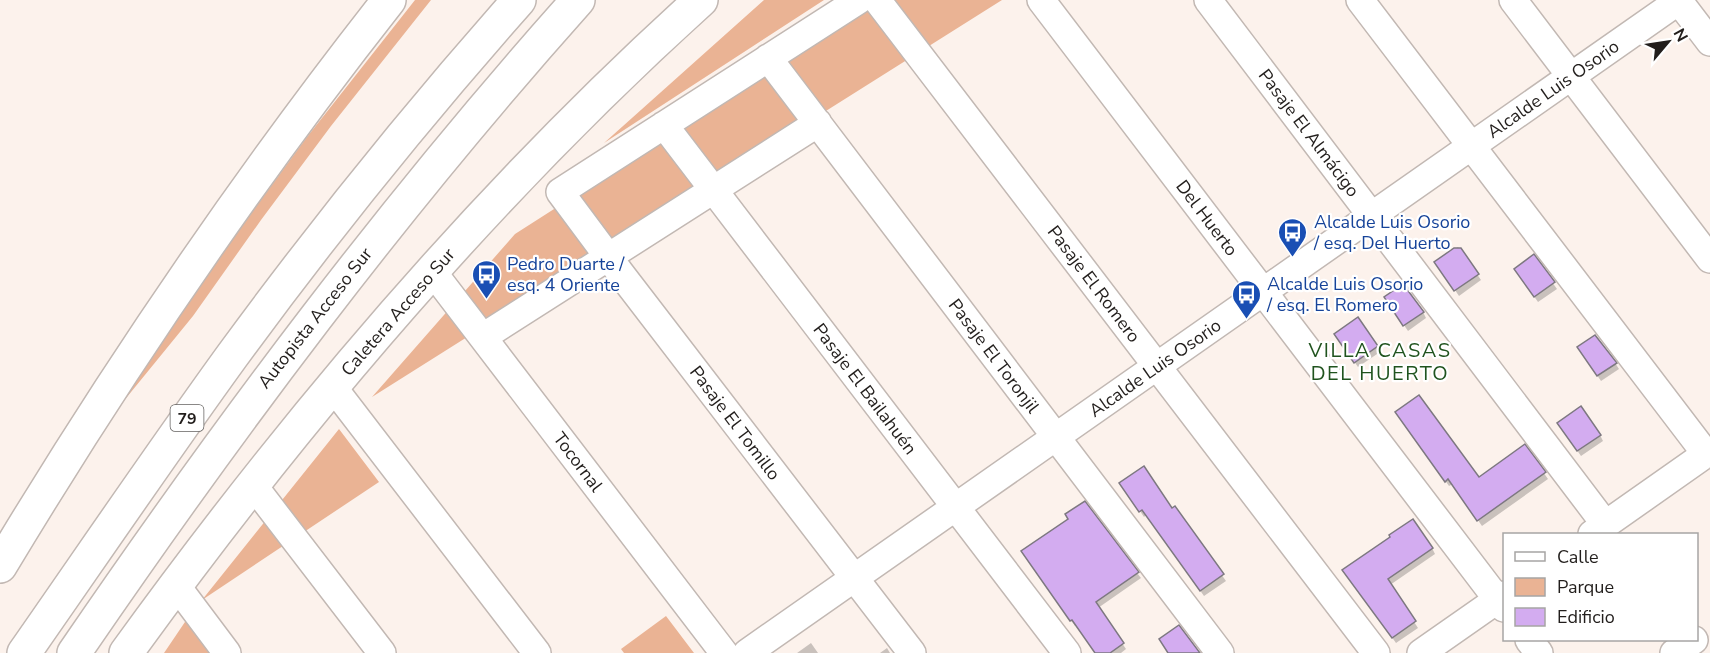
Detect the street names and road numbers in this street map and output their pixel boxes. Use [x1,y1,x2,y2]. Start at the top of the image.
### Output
street label: Alcalde Luis Osorio [1482,34,1624,144]
street label: Pasaje El Almácigo [1253,64,1365,202]
street label: Del Huerto [1171,175,1243,261]
street label: Pasaje El Romero [1042,221,1146,347]
street label: Autopista Acceso Sur [252,242,378,394]
street label: Caletera Acceso Sur [336,242,461,381]
street label: Pasaje El Toronjil [943,294,1045,419]
street label: Alcalde Luis Osorio [1084,313,1226,423]
street label: Pasaje El Bailahuén [808,318,922,460]
street label: Pasaje El Tomillo [684,361,786,485]
road number: 79 [170,405,204,431]
street label: Tocornal [548,427,609,497]

